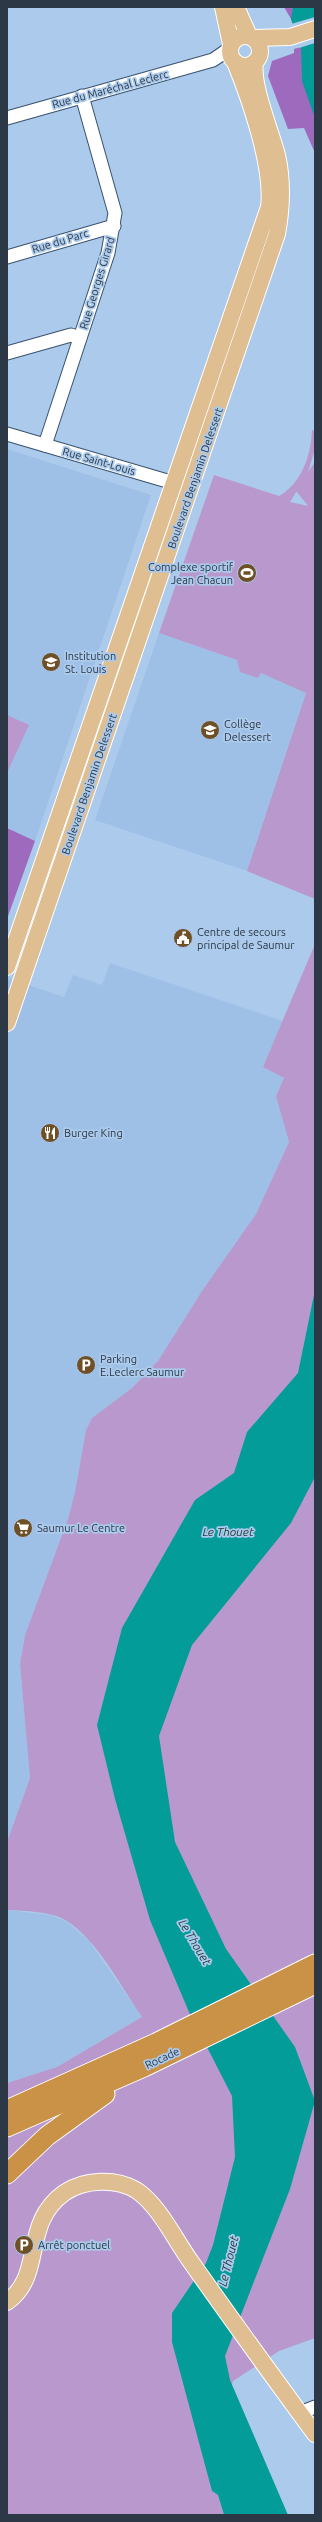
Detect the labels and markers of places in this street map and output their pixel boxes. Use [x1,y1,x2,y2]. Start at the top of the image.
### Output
place label: Complexe sportif Jean Chacun [148,561,234,586]
sports icon: Complexe sportif Jean Chacun [236,562,258,584]
place label: Institution St. Louis [65,650,116,675]
school or university icon: Institution St. Louis [40,651,62,673]
place label: Collège Delessert [224,718,272,743]
school or university icon: Collège Delessert [199,719,221,741]
place label: Centre de secours principal de Saumur [197,926,295,951]
public building icon: Centre de secours principal de Saumur [172,927,194,949]
restaurant icon: Burger King [39,1122,61,1144]
place label: Burger King [64,1127,123,1139]
place label: Parking E.Leclerc Saumur [100,1353,185,1378]
parking icon: Parking E.Leclerc Saumur [75,1354,97,1376]
supermarket icon: Saumur Le Centre [12,1517,34,1539]
place label: Saumur Le Centre [37,1522,125,1534]
parking icon: Arrêt ponctuel [13,2234,35,2256]
place label: Arrêt ponctuel [38,2239,110,2251]

